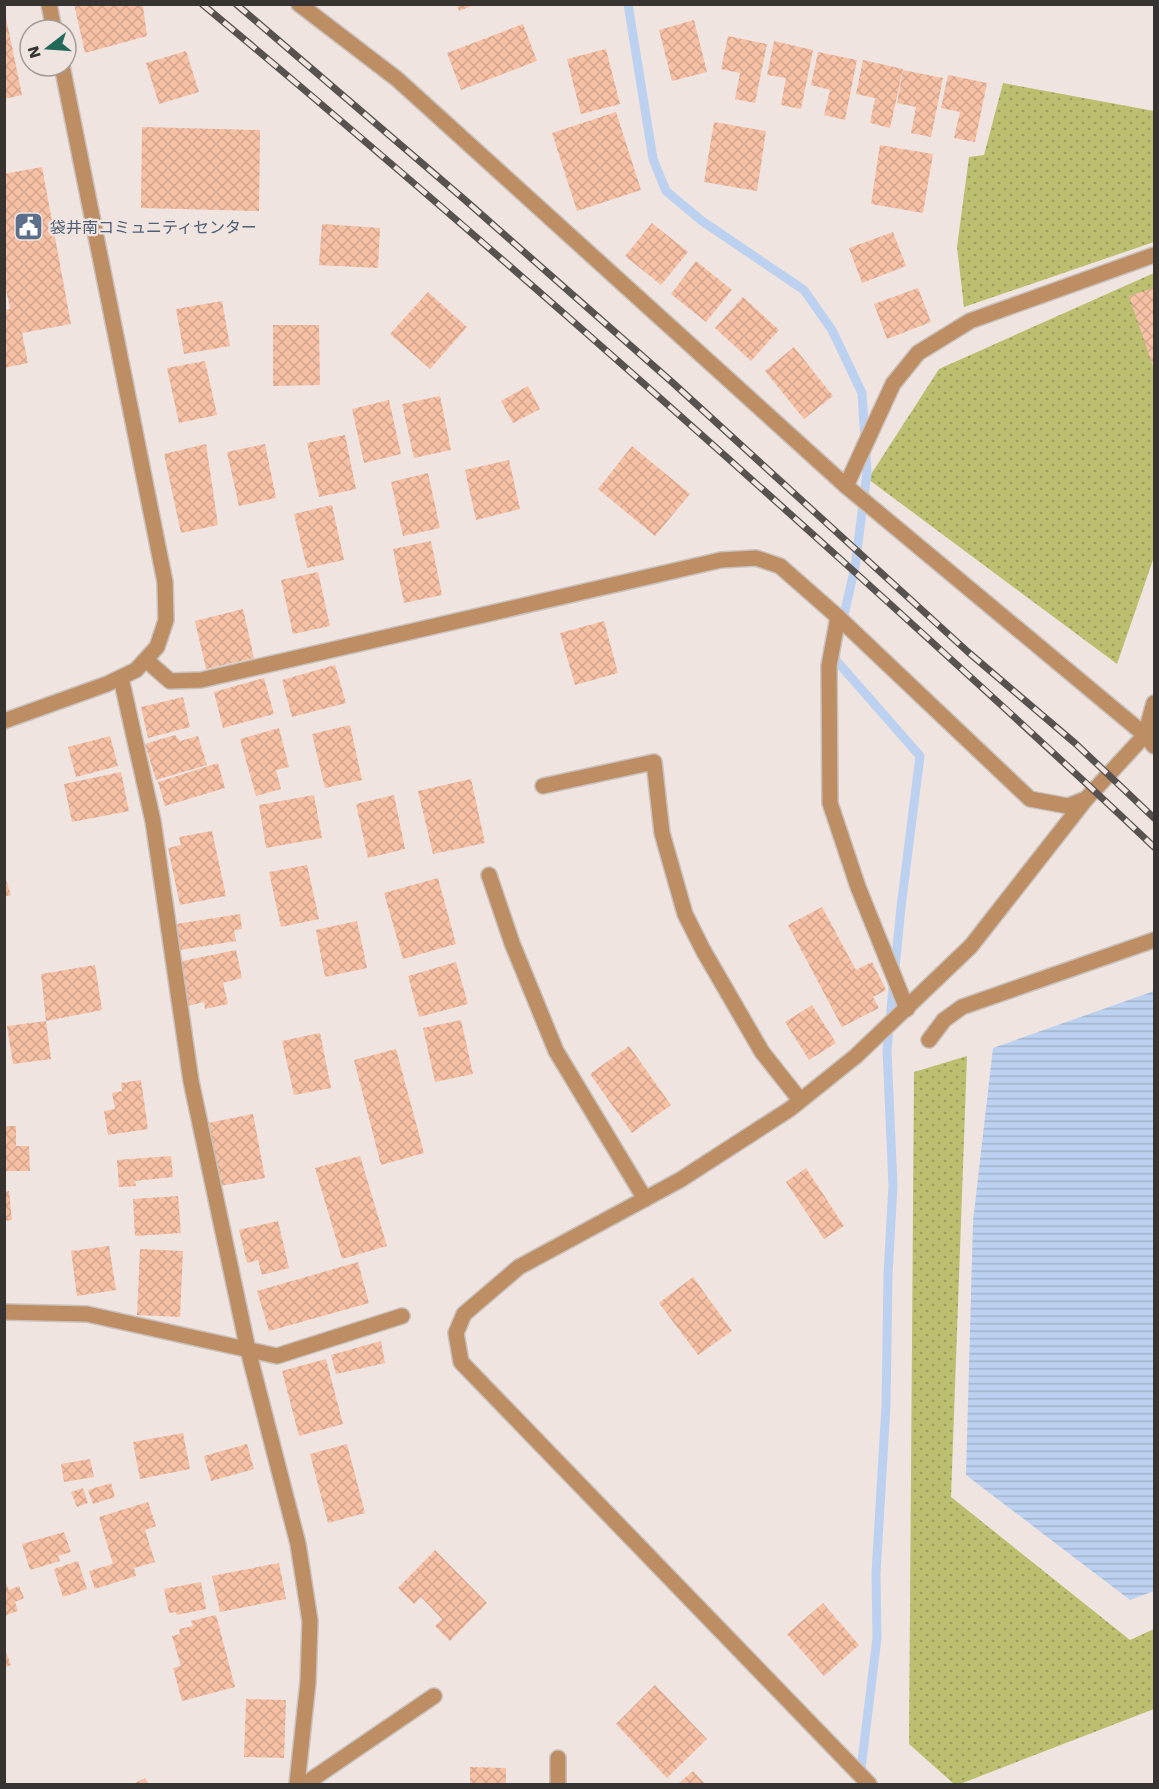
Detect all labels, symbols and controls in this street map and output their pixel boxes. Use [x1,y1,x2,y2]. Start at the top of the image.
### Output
north arrow [18,18,78,78]
text: N [23,44,45,61]
public building icon: 袋井南コミュニティセンター [13,211,45,243]
place label: 袋井南コミュニティセンター [50,218,257,237]

